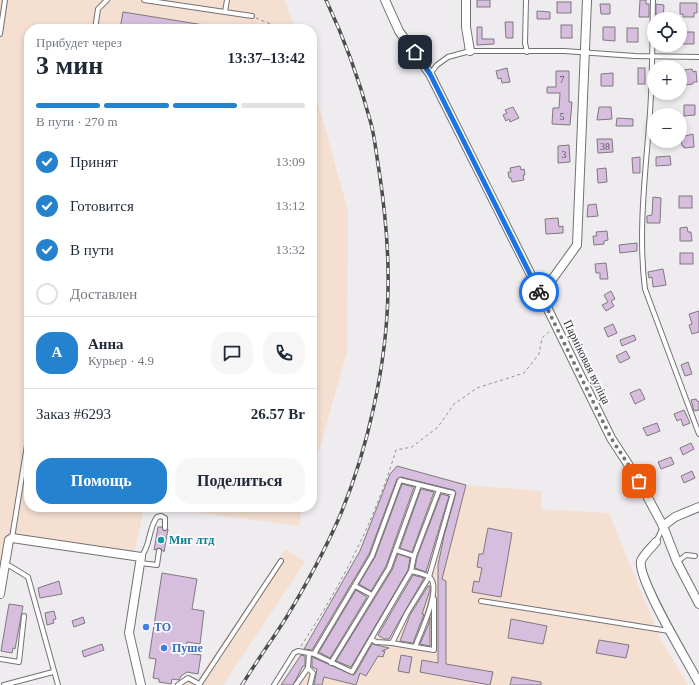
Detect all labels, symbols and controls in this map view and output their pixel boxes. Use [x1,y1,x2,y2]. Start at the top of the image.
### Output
map controls [647,12,687,148]
button: locate [647,12,687,52]
text: Прибудет через [36,35,122,50]
pin [398,35,432,69]
icon: home [404,41,426,63]
text: 13:37–13:42 [228,50,305,66]
text: 3 мин [36,51,103,80]
button: + [647,60,687,100]
house number: 7 [560,74,565,85]
button: − [647,108,687,148]
house number: 5 [560,111,565,122]
text: В пути · 270 m [36,114,118,129]
house number: 38 [600,141,610,152]
house number: 3 [562,149,567,160]
icon: check [36,151,58,173]
text: Принят [70,154,118,170]
text: 13:09 [275,154,305,169]
icon: check [36,195,58,217]
text: Готовится [70,198,134,214]
text: 13:12 [275,198,305,213]
icon: check [36,239,58,261]
text: В пути [70,242,114,258]
text: 13:32 [275,242,305,257]
courier [519,272,559,312]
icon: bike [528,281,550,303]
text: Доставлен [70,286,137,302]
street label: Парніковая вуліца [561,318,614,407]
button: chat [211,332,253,374]
button: phone [263,332,305,374]
text: Анна [88,336,124,352]
text: А [52,344,62,360]
text: Курьер · 4.9 [88,353,154,368]
text: Заказ #6293 [36,406,111,422]
text: 26.57 Br [251,406,305,422]
button: Помощь [36,458,167,504]
button: Поделиться [175,458,305,504]
pin [622,464,656,498]
icon: bag [628,470,650,492]
place label: Миг лтд [169,533,214,547]
marker: Миг лтд [156,535,166,545]
place label: ТО [154,620,171,634]
marker: ТО [141,622,151,632]
place label: Пуше [172,641,203,655]
marker: Пуше [159,643,169,653]

